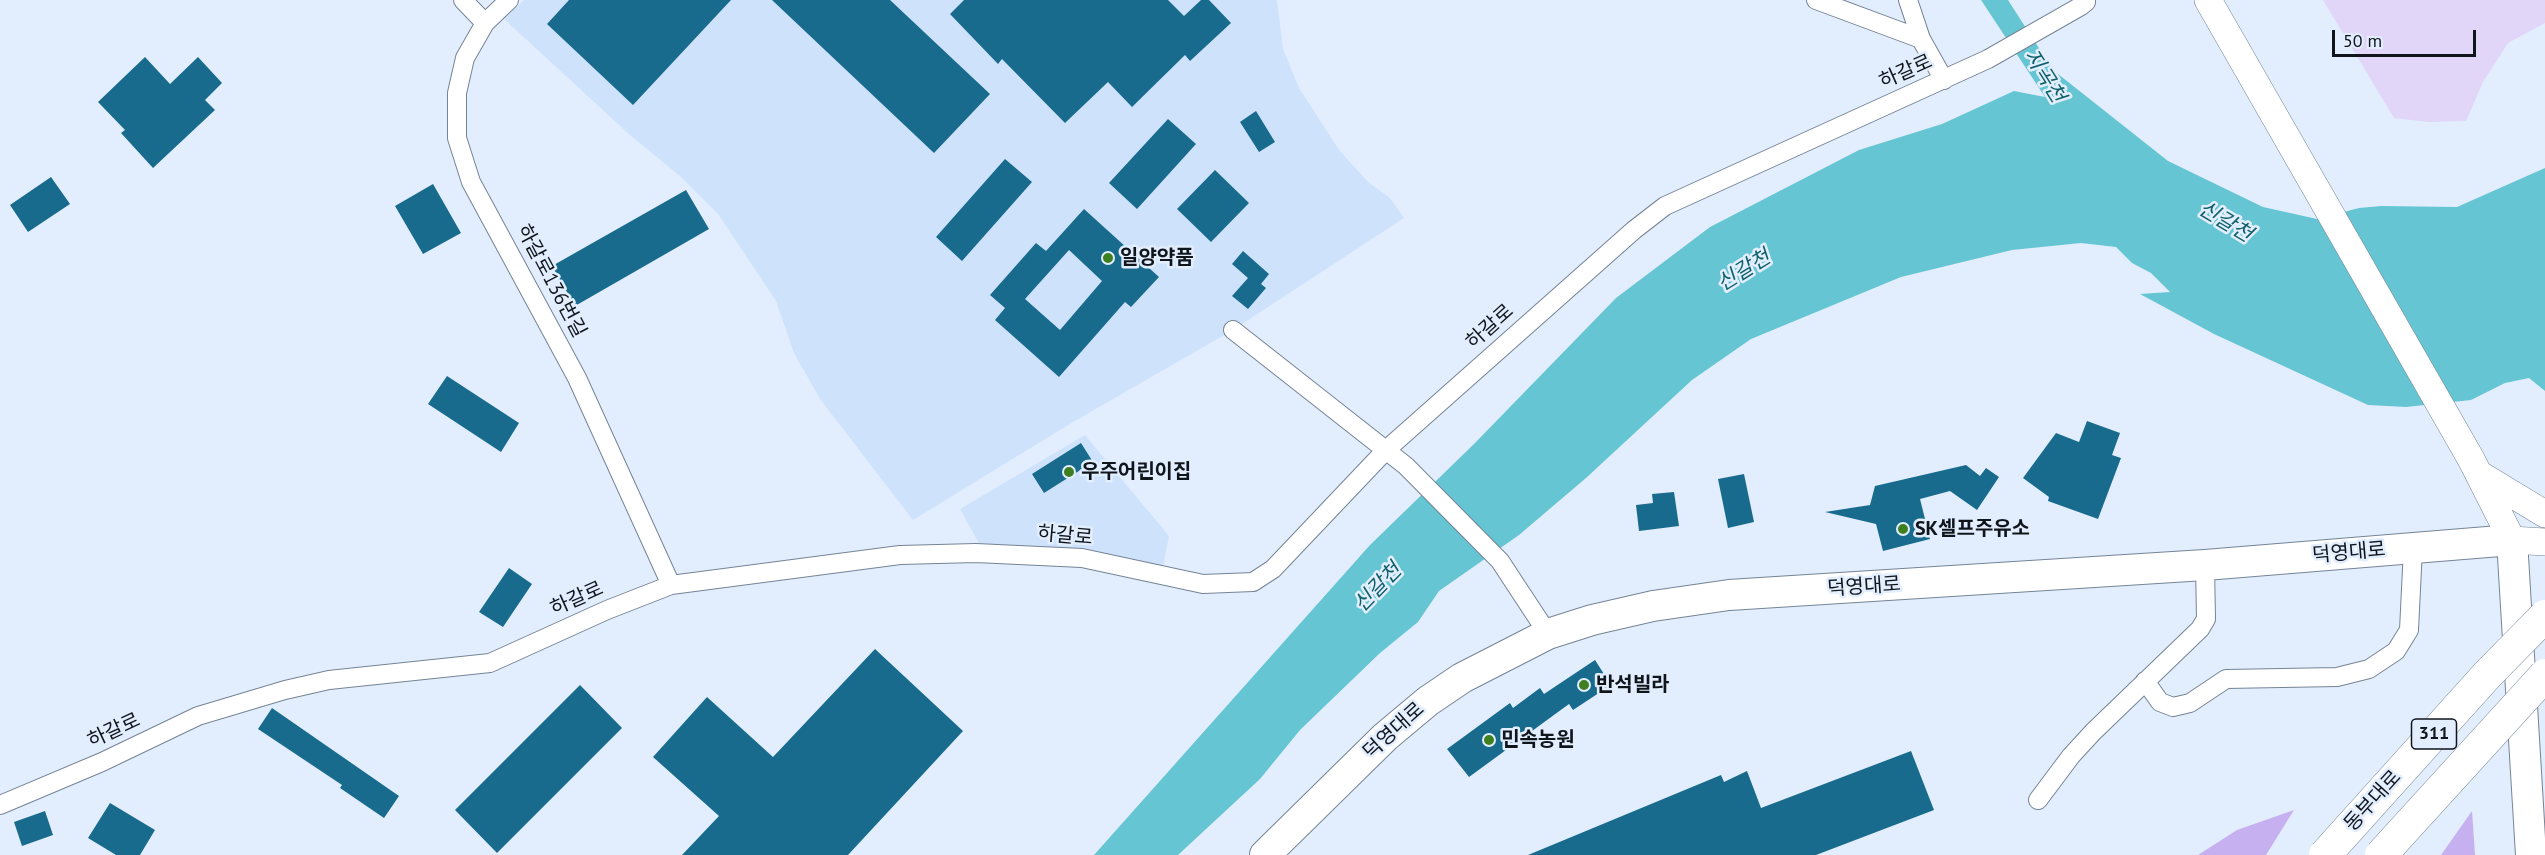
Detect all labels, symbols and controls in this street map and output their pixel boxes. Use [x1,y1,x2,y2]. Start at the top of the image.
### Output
scale bar [2335,18,2479,56]
text: 50 m [2343,29,2382,52]
water label: 지곡천 [2018,45,2070,107]
street label: 하갈로 [1876,50,1936,94]
water label: 신갈천 [2194,196,2256,248]
street label: 하갈로136번길 [511,220,591,342]
water label: 신갈천 [1713,245,1775,297]
place label: 일양약품 [1120,246,1194,270]
marker: 일양약품 [1101,251,1115,265]
street label: 하갈로 [1461,300,1519,354]
place label: 우주어린이집 [1081,460,1191,484]
marker: 우주어린이집 [1062,465,1076,479]
place label: SK셀프주유소 [1915,517,2030,541]
street label: 하갈로 [1036,522,1094,550]
marker: SK셀프주유소 [1896,522,1910,536]
street label: 덕영대로 [2311,538,2387,568]
water label: 신갈천 [1349,558,1407,618]
street label: 덕영대로 [1826,572,1902,602]
street label: 하갈로 [547,577,607,621]
place label: 반석빌라 [1596,673,1670,697]
marker: 반석빌라 [1577,678,1591,692]
street label: 덕영대로 [1359,697,1429,765]
street label: 하갈로 [84,708,144,754]
road number: 311 [2412,719,2456,749]
place label: 민속농원 [1501,728,1575,752]
marker: 민속농원 [1482,733,1496,747]
street label: 동부대로 [2339,766,2407,836]

